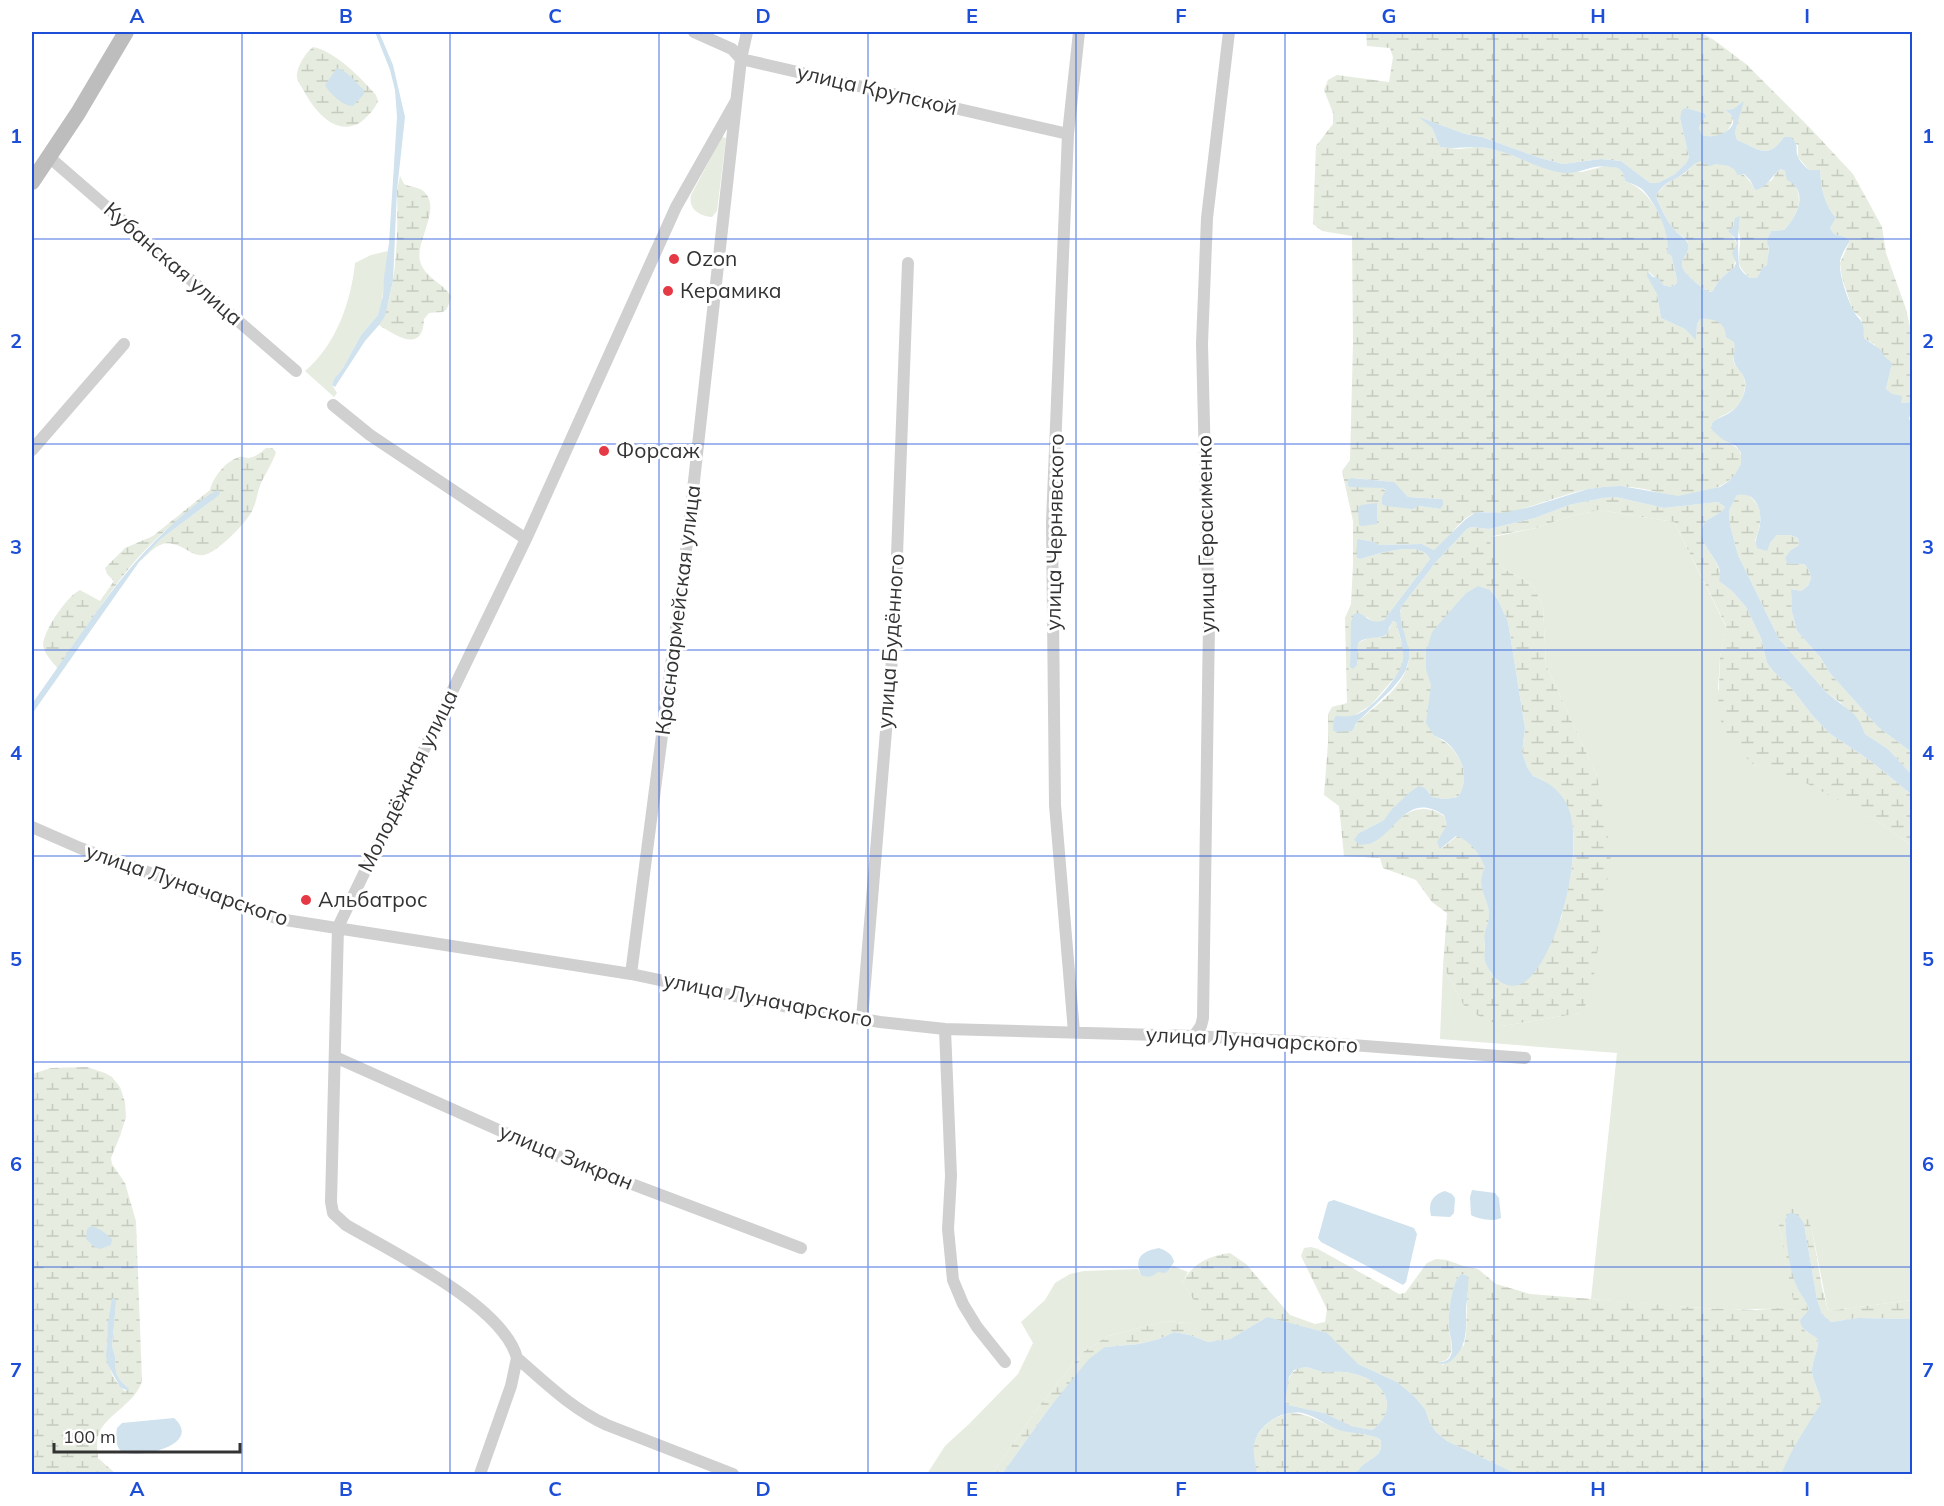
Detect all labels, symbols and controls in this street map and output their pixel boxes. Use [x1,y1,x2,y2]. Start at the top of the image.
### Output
text: A [130,3,145,28]
text: B [339,3,353,28]
text: C [548,3,562,28]
text: D [755,3,771,28]
text: E [966,3,978,28]
text: F [1175,3,1187,28]
text: G [1382,3,1396,28]
text: H [1590,3,1606,28]
text: I [1804,3,1810,28]
street label: улица Крупской [795,58,960,120]
text: 1 [10,123,22,148]
text: 1 [1922,123,1934,148]
street label: Кубанская улица [99,196,248,331]
place label: Ozon [686,245,737,271]
marker: Ozon [667,252,681,266]
place label: Керамика [680,277,782,303]
marker: Керамика [661,284,675,298]
text: 2 [10,328,22,353]
text: 2 [1922,328,1934,353]
street label: улица Чернявского [1039,433,1069,631]
street label: улица Герасименко [1190,435,1220,633]
place label: Форсаж [616,437,700,463]
marker: Форсаж [597,444,611,458]
street label: Красноармейская улица [649,483,705,736]
text: 3 [10,534,22,559]
text: 3 [1922,534,1934,559]
street label: улица Будённого [871,553,909,729]
street label: Молодёжная улица [352,685,463,876]
text: 4 [10,740,22,765]
text: 4 [1922,740,1934,765]
street label: улица Луначарского [83,837,292,931]
place label: Альбатрос [318,886,428,912]
marker: Альбатрос [299,893,313,907]
text: 5 [10,946,22,971]
text: 5 [1922,946,1934,971]
street label: улица Луначарского [661,966,875,1032]
street label: улица Луначарского [1145,1020,1359,1058]
street label: улица Зикран [496,1117,637,1195]
text: 6 [10,1151,22,1176]
text: 6 [1922,1151,1934,1176]
text: 7 [10,1357,22,1382]
text: 7 [1922,1357,1934,1382]
scale bar [54,1416,240,1454]
text: 100 m [63,1425,116,1448]
text: A [130,1476,145,1501]
text: B [339,1476,353,1501]
text: C [548,1476,562,1501]
text: D [755,1476,771,1501]
text: E [966,1476,978,1501]
text: F [1175,1476,1187,1501]
text: G [1382,1476,1396,1501]
text: H [1590,1476,1606,1501]
text: I [1804,1476,1810,1501]

